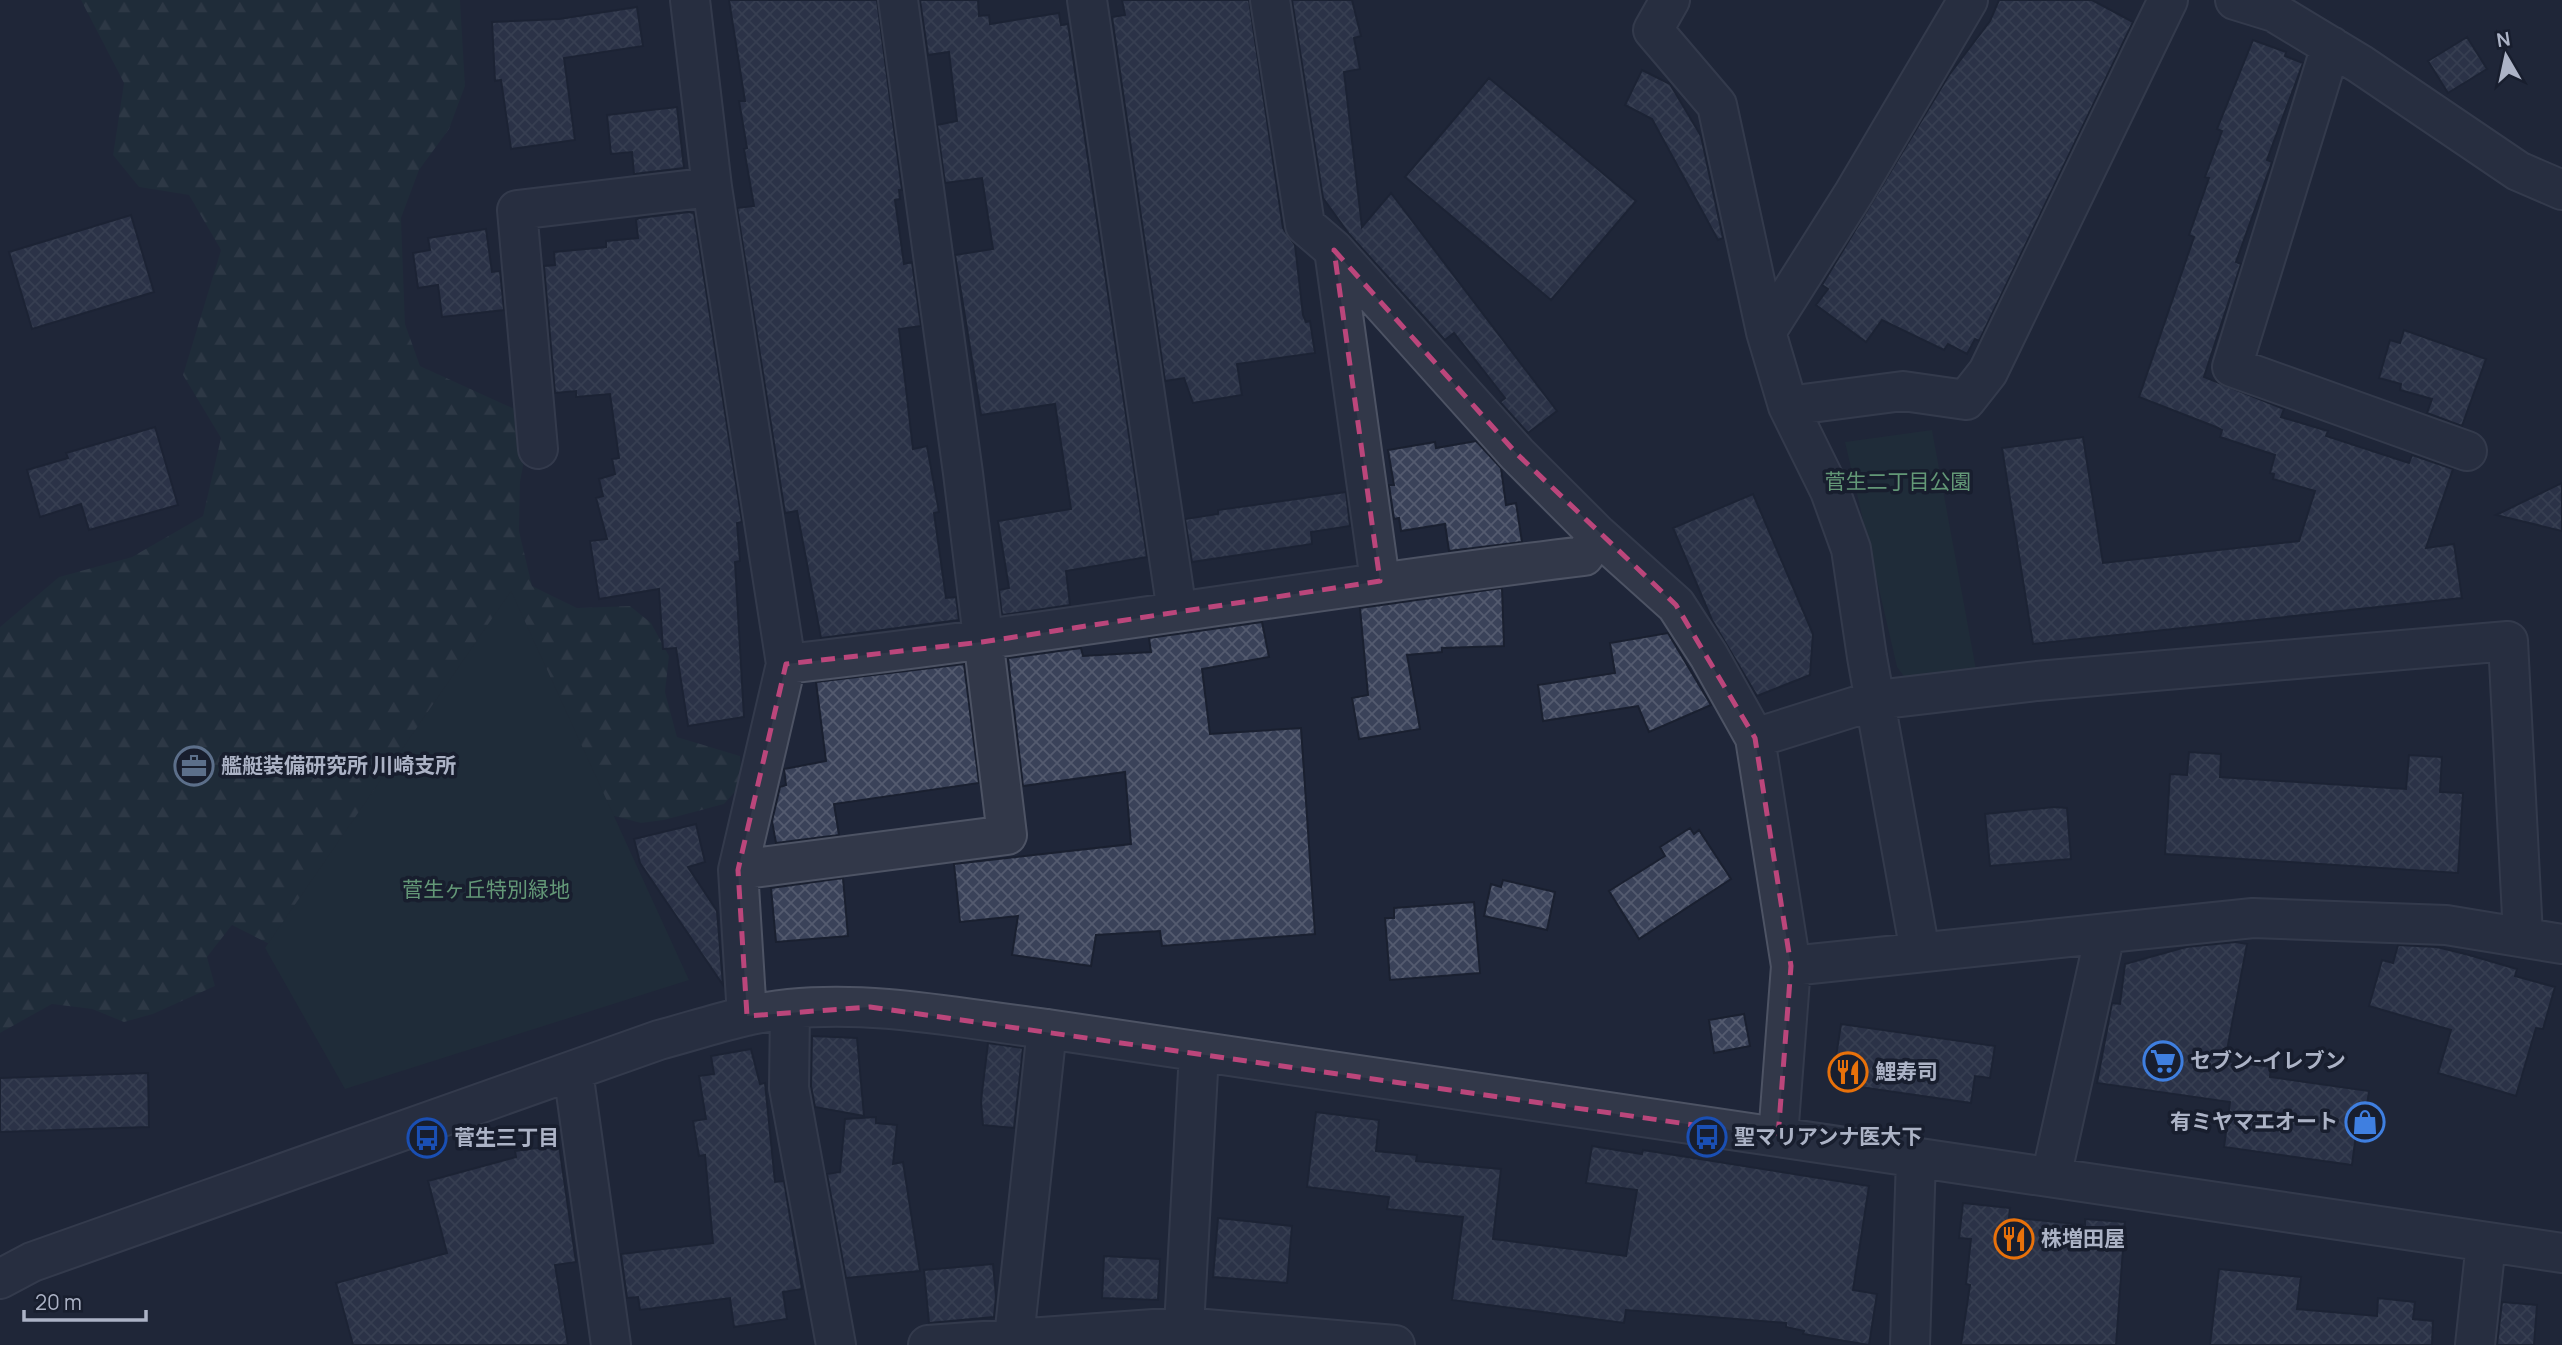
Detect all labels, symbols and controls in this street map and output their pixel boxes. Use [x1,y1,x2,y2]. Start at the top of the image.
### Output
north arrow [2471,21,2541,91]
text: N [2495,25,2512,53]
park label: 菅生二丁目公園 [1825,467,1972,495]
office icon: 艦艇装備研究所 川崎支所 [173,745,215,787]
place label: 艦艇装備研究所 川崎支所 [221,751,456,779]
park label: 菅生ヶ丘特別緑地 [402,875,570,903]
supermarket icon: セブン-イレブン [2142,1040,2184,1082]
place label: セブン-イレブン [2190,1046,2346,1074]
restaurant icon: 鯉寿司 [1827,1051,1869,1093]
place label: 鯉寿司 [1875,1057,1938,1085]
shop icon: 有ミヤマエオート [2344,1101,2386,1143]
place label: 有ミヤマエオート [2170,1107,2338,1135]
bus stop icon: 聖マリアンナ医大下 [1686,1116,1728,1158]
bus stop icon: 菅生三丁目 [406,1117,448,1159]
place label: 聖マリアンナ医大下 [1734,1122,1922,1150]
place label: 菅生三丁目 [454,1123,559,1151]
restaurant icon: 株増田屋 [1993,1218,2035,1260]
place label: 株増田屋 [2041,1224,2125,1252]
scale bar [24,1278,147,1322]
text: 20 m [35,1288,82,1316]

